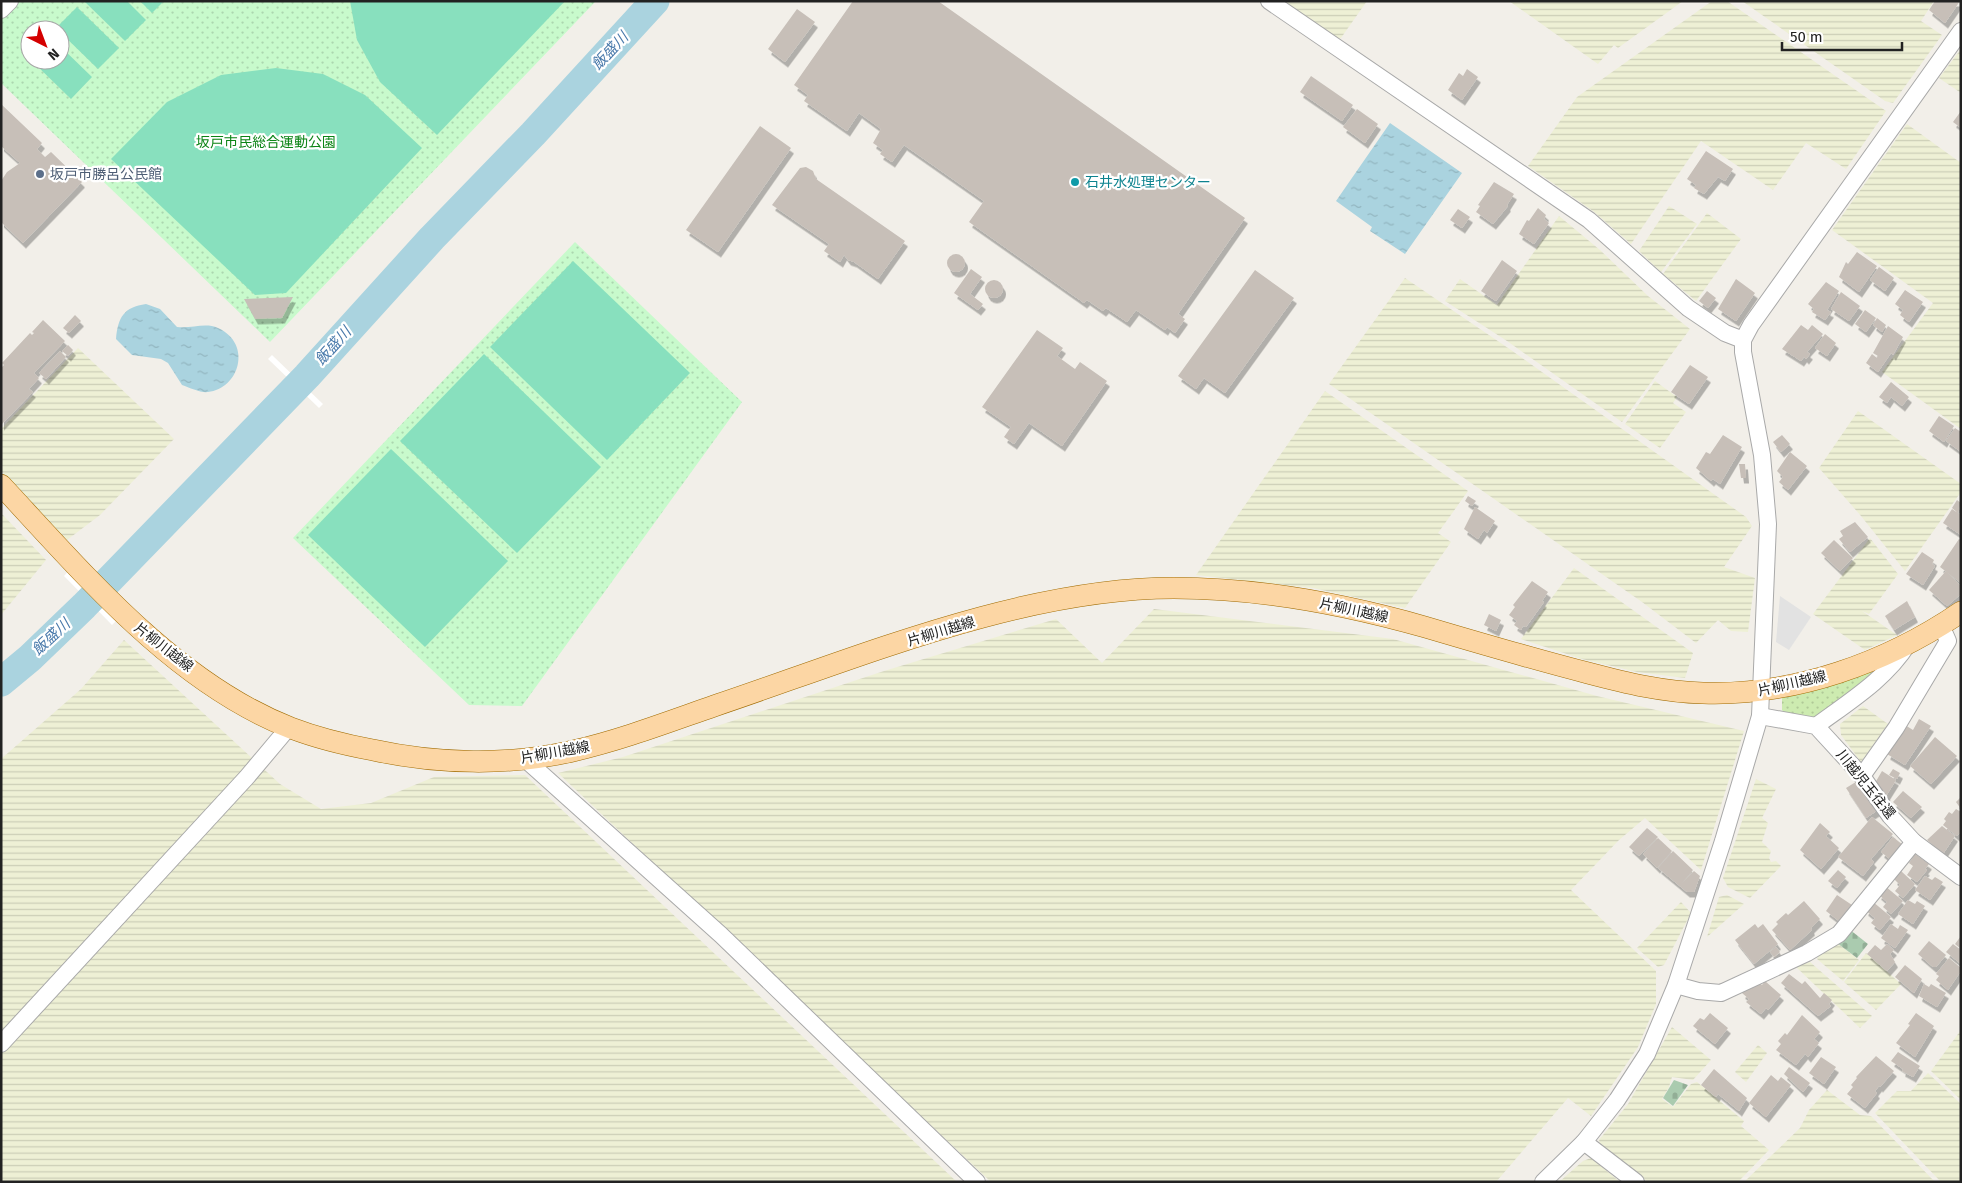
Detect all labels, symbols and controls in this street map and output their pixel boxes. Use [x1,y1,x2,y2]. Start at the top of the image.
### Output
north arrow [20,20,70,70]
scale bar [1782,20,1902,52]
water label: 飯盛川 [588,27,633,74]
text: 50 m [1790,28,1823,46]
text: N [44,45,63,64]
park label: 坂戸市民総合運動公園 [196,134,336,151]
place label: 坂戸市勝呂公民館 [50,166,162,183]
marker: 坂戸市勝呂公民館 [34,168,46,180]
place label: 石井水処理センター [1085,174,1211,191]
marker: 石井水処理センター [1069,176,1081,188]
water label: 飯盛川 [311,322,356,369]
street label: 片柳川越線 [1318,595,1390,626]
street label: 片柳川越線 [905,613,977,650]
water label: 飯盛川 [28,614,75,659]
street label: 片柳川越線 [131,619,197,676]
street label: 片柳川越線 [1756,667,1828,700]
street label: 片柳川越線 [519,738,591,767]
street label: 川越児玉往還 [1833,746,1899,822]

